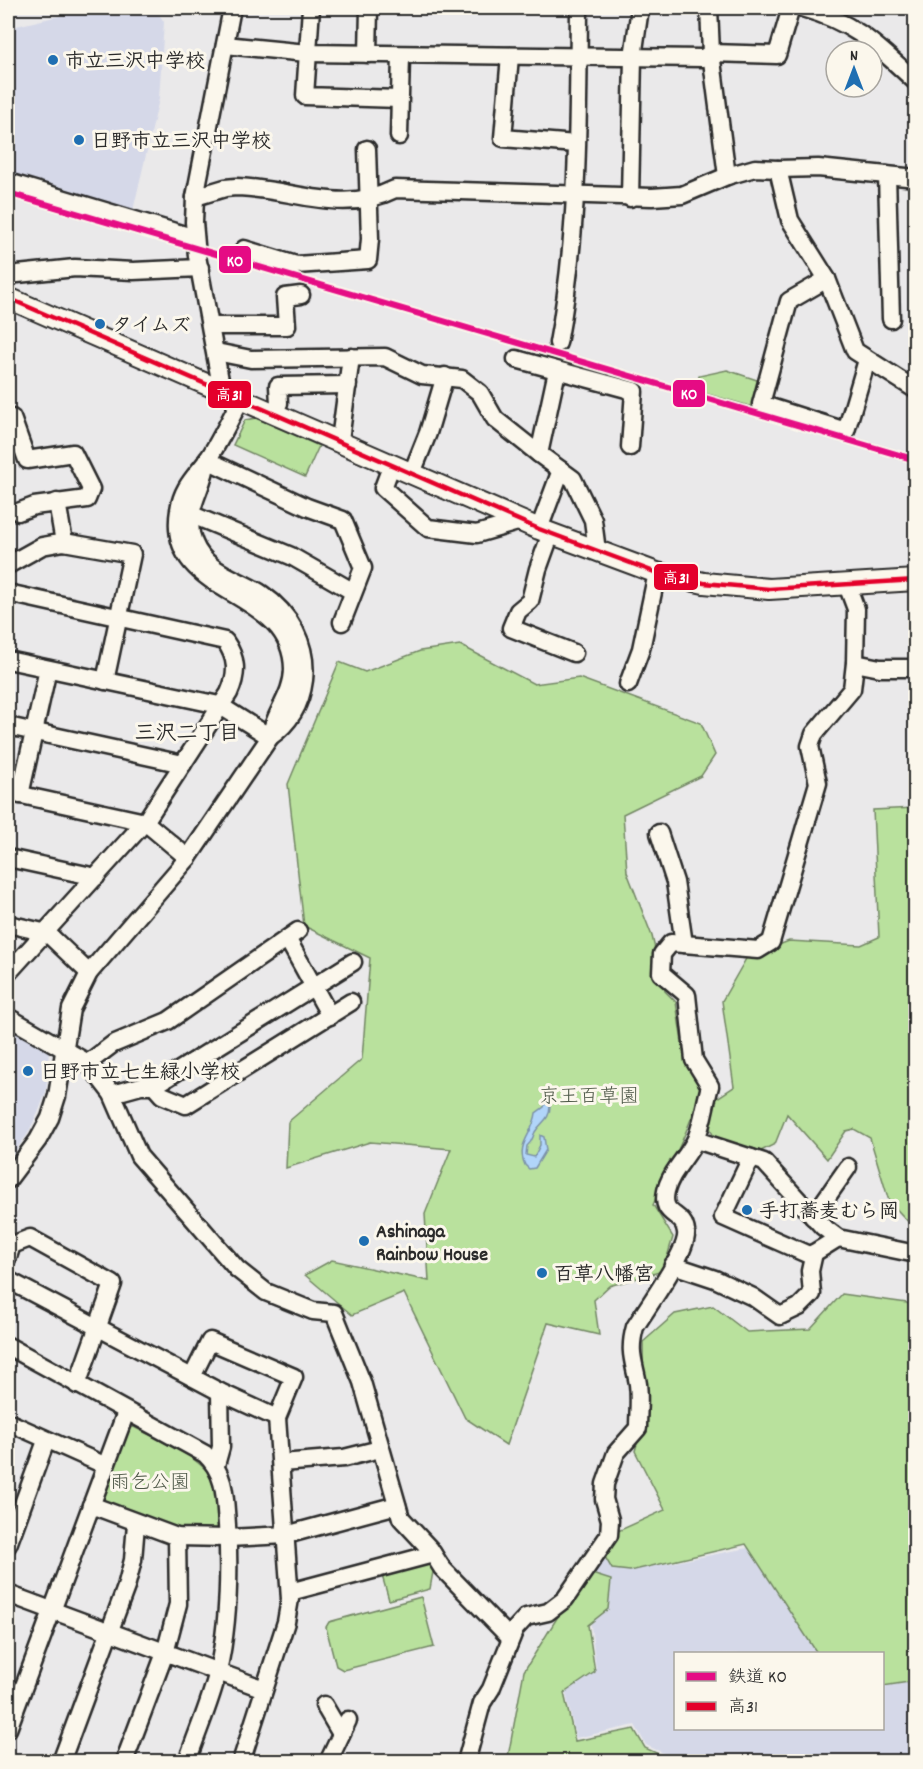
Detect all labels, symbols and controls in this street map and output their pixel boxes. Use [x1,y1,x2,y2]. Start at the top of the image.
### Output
north arrow [824,39,884,99]
text: N [850,45,858,68]
place label: 市立三沢中学校 [65,49,205,77]
marker: 市立三沢中学校 [46,53,60,67]
place label: 日野市立三沢中学校 [91,129,271,157]
marker: 日野市立三沢中学校 [72,133,86,147]
line badge: KO [218,245,252,274]
text: KO [227,251,243,274]
place label: タイムズ [112,313,190,341]
marker: タイムズ [93,317,107,331]
line badge: KO [672,379,706,408]
line badge: 高31 [207,380,252,409]
text: KO [681,384,697,407]
text: 高31 [216,385,242,408]
line badge: 高31 [653,563,699,591]
text: 高31 [663,568,689,591]
district label: 三沢二丁目 [135,720,240,750]
place label: 日野市立七生緑小学校 [40,1060,240,1088]
marker: 日野市立七生緑小学校 [21,1064,35,1078]
park label: 京王百草園 [539,1084,639,1112]
place label: 手打蕎麦むら岡 [759,1199,899,1227]
marker: 手打蕎麦むら岡 [740,1203,754,1217]
place label: Ashinaga Rainbow House [376,1219,488,1270]
marker: Ashinaga Rainbow House [357,1234,371,1248]
place label: 百草八幡宮 [554,1262,654,1290]
marker: 百草八幡宮 [535,1266,549,1280]
park label: 雨乞公園 [110,1470,190,1498]
legend [674,1652,884,1730]
text: 鉄道 KO [728,1666,787,1691]
text: 高31 [728,1696,758,1721]

